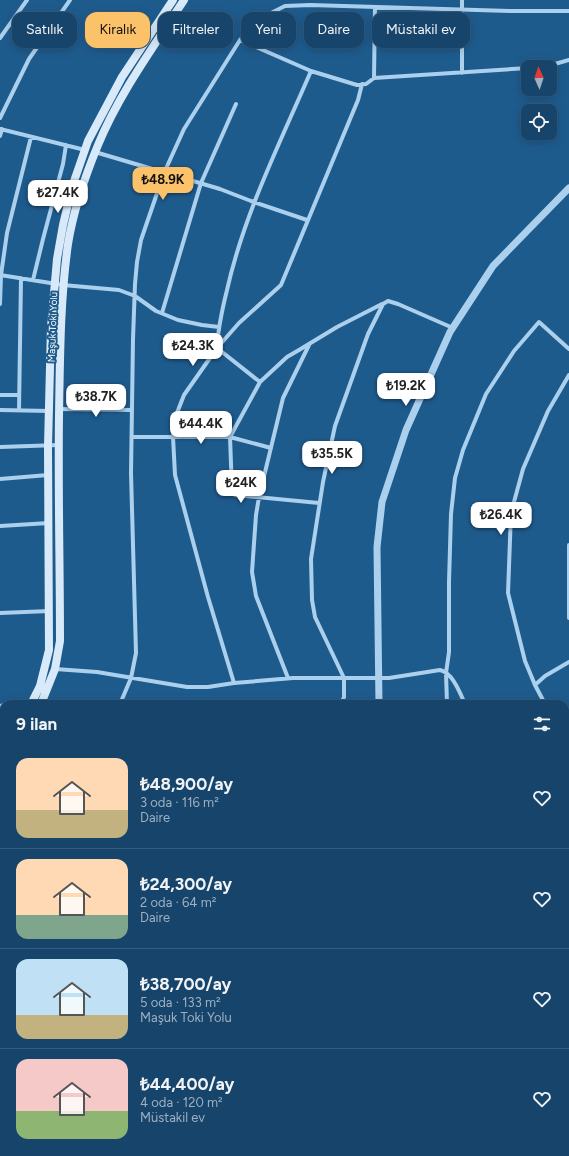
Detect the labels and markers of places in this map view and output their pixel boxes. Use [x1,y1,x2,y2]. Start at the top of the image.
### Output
pin: ₺48.9K [130,167,196,201]
pin: ₺27.4K [25,180,91,214]
pin: ₺24.3K [160,333,226,367]
pin: ₺19.2K [373,373,439,407]
pin: ₺38.7K [63,384,129,418]
pin: ₺44.4K [168,411,234,445]
pin: ₺35.5K [299,441,365,475]
pin: ₺24K [217,470,265,504]
pin: ₺26.4K [468,502,534,536]

